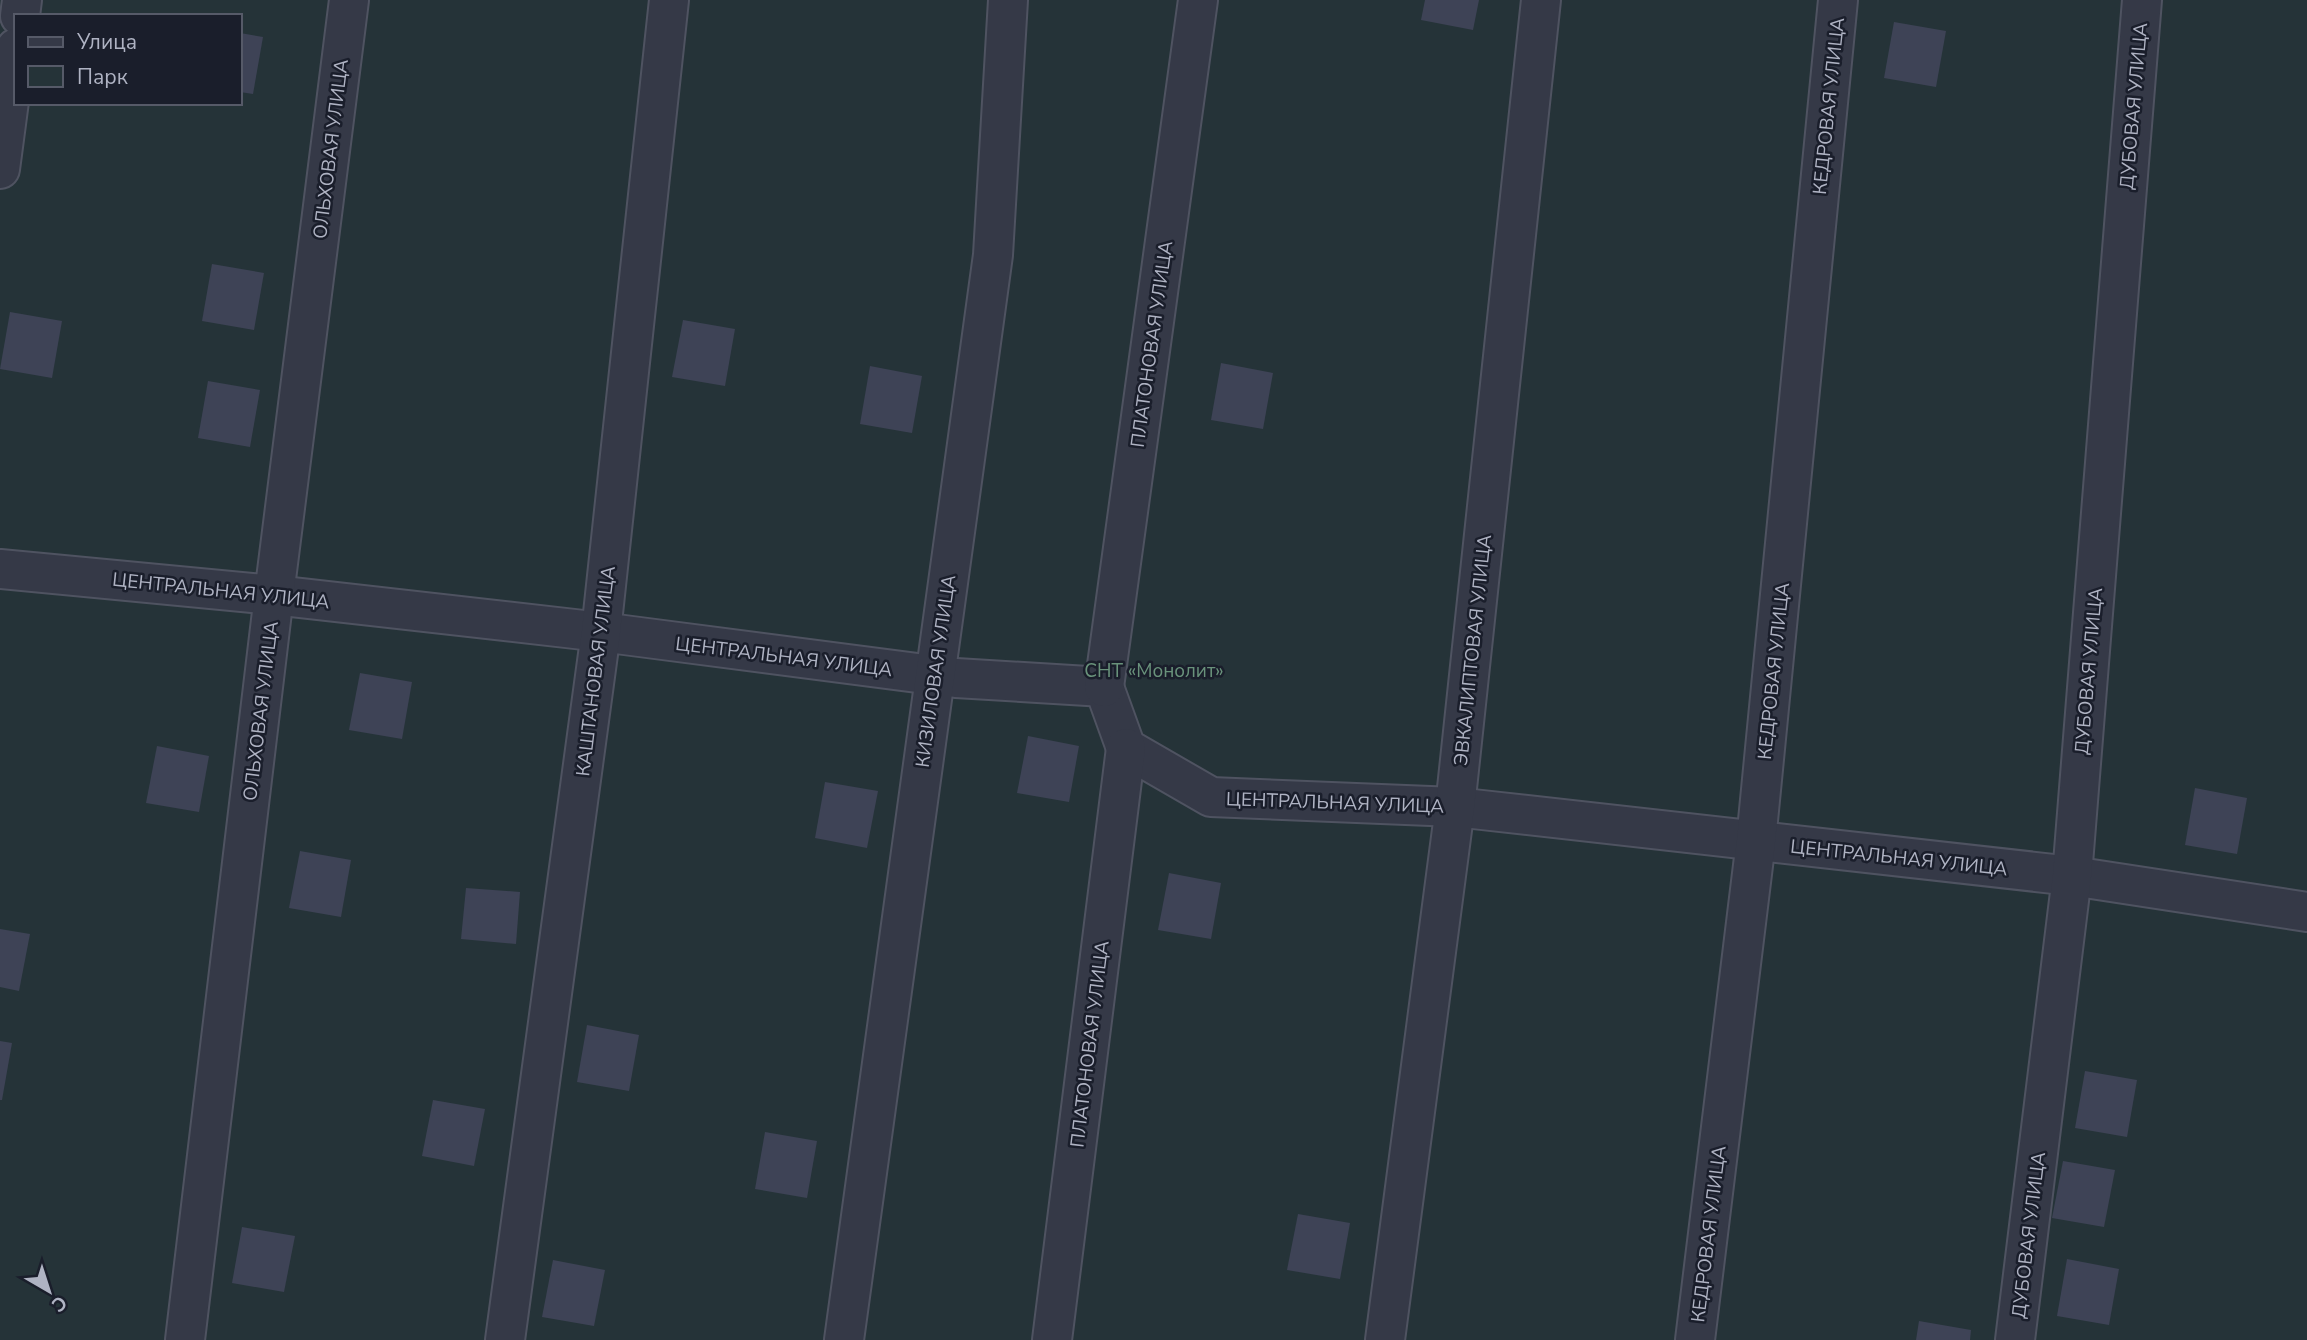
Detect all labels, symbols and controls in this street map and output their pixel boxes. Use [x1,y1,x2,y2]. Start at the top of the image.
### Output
legend [14,14,242,105]
street label: КЕДРОВАЯ УЛИЦА [1807,16,1851,196]
street label: ДУБОВАЯ УЛИЦА [2114,21,2154,191]
text: Улица [76,28,137,56]
street label: ОЛЬХОВАЯ УЛИЦА [307,58,355,240]
text: Парк [77,63,129,91]
street label: ПЛАТОНОВАЯ УЛИЦА [1125,239,1179,449]
street label: ЭВКАЛИПТОВАЯ УЛИЦА [1448,533,1498,767]
street label: КАШТАНОВАЯ УЛИЦА [570,564,622,778]
street label: ЦЕНТРАЛЬНАЯ УЛИЦА [111,567,331,615]
street label: КИЗИЛОВАЯ УЛИЦА [910,573,962,769]
street label: КЕДРОВАЯ УЛИЦА [1752,581,1796,761]
street label: ДУБОВАЯ УЛИЦА [2069,586,2109,756]
street label: ОЛЬХОВАЯ УЛИЦА [237,620,285,802]
street label: ЦЕНТРАЛЬНАЯ УЛИЦА [674,631,894,683]
park label: СНТ «Монолит» [1084,658,1224,684]
street label: ЦЕНТРАЛЬНАЯ УЛИЦА [1225,786,1445,820]
street label: ЦЕНТРАЛЬНАЯ УЛИЦА [1789,834,2009,882]
street label: ПЛАТОНОВАЯ УЛИЦА [1064,939,1116,1149]
street label: КЕДРОВАЯ УЛИЦА [1685,1144,1733,1324]
street label: ДУБОВАЯ УЛИЦА [2006,1150,2052,1320]
north arrow [14,1256,84,1326]
text: С [46,1289,72,1318]

